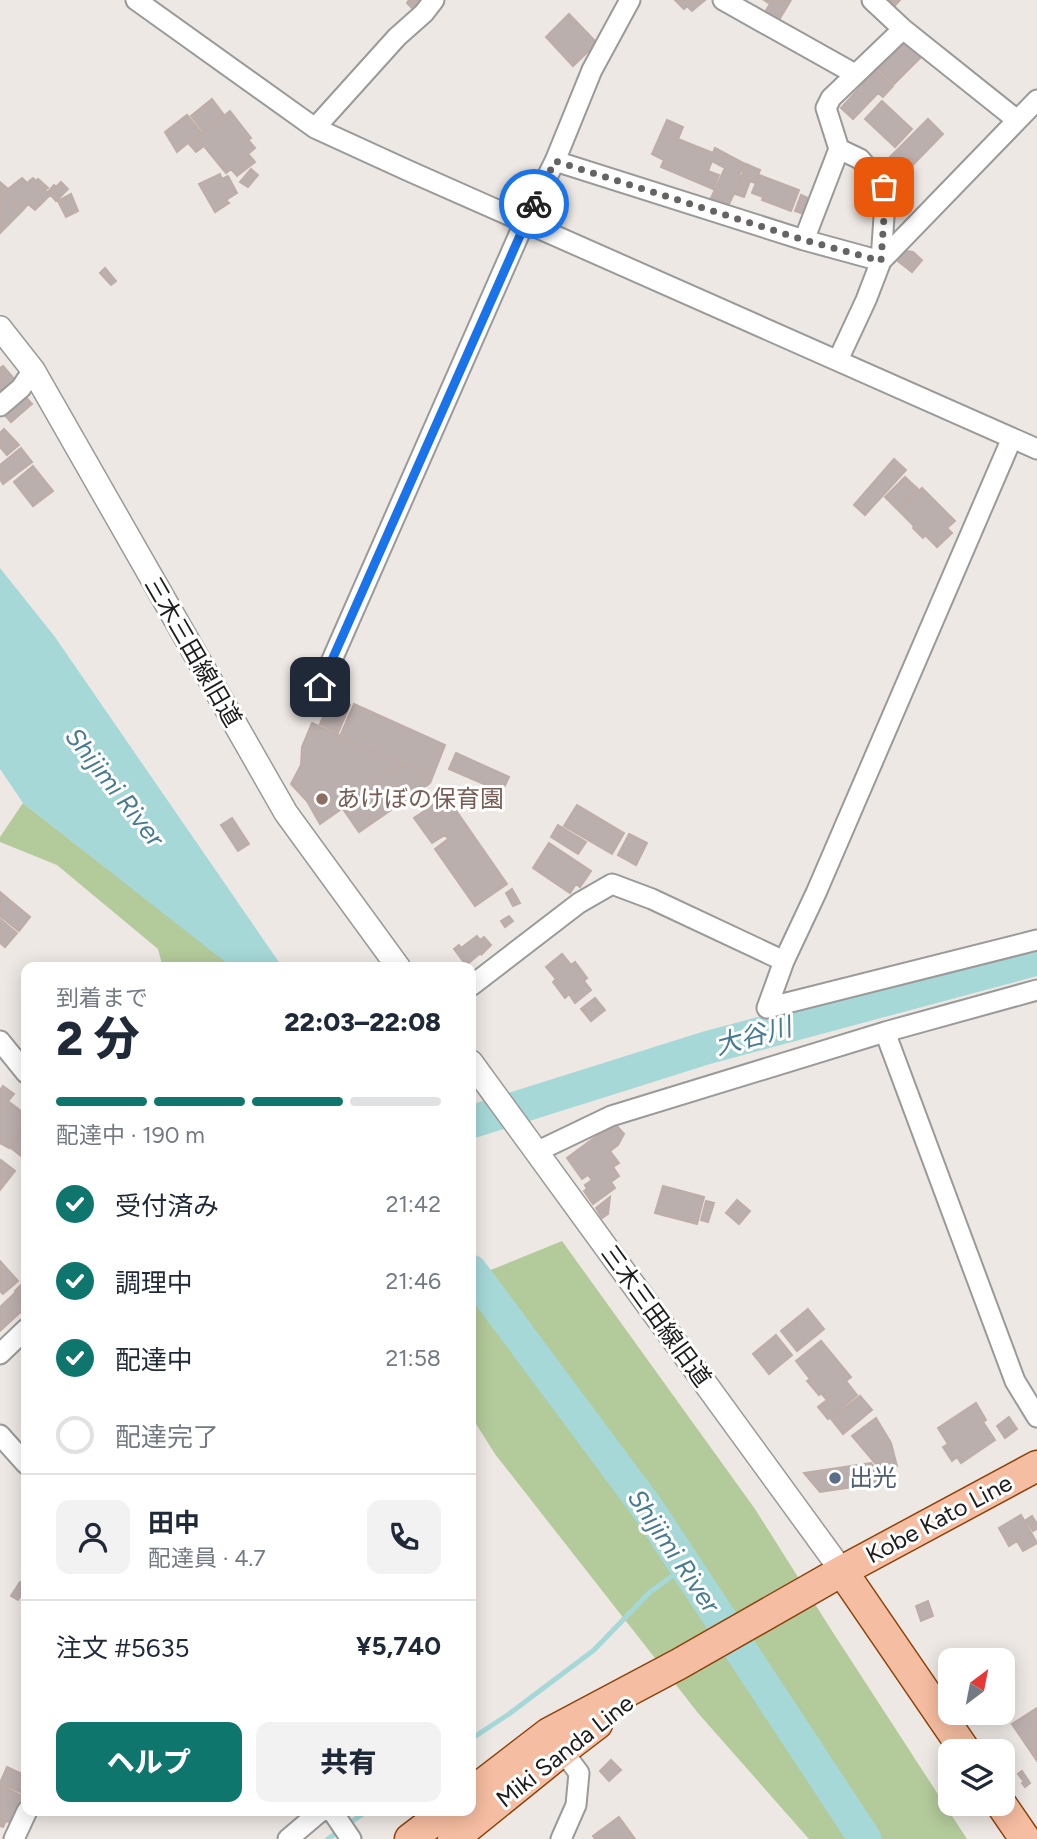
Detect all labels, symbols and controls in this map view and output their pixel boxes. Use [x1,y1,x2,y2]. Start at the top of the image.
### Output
pin [854,157,914,217]
icon: bag [865,168,903,206]
courier [499,169,569,239]
icon: bike [515,185,553,223]
street label: 三木三田線旧道 [139,572,248,732]
pin [290,657,350,717]
icon: home [301,668,339,706]
water label: Shijimi River [59,721,172,854]
place label: あけぼの保育園 [336,784,504,813]
marker: あけぼの保育園 [314,791,330,807]
text: 到着まで [56,984,148,1012]
text: 22:03–22:08 [284,1006,441,1038]
water label: 大谷川 [711,1010,798,1062]
text: 2 分 [56,1011,140,1067]
text: 配達中 · 190 m [56,1121,205,1149]
icon: check [56,1185,94,1223]
text: 受付済み [115,1190,219,1222]
text: 21:42 [386,1190,441,1218]
street label: 三木三田線旧道 [595,1239,718,1392]
icon: check [56,1262,94,1300]
text: 調理中 [115,1267,193,1299]
text: 21:46 [386,1267,441,1295]
icon: check [56,1339,94,1377]
text: 配達中 [115,1344,193,1376]
text: 21:58 [385,1344,441,1372]
text: 配達完了 [115,1421,219,1453]
place label: 出光 [849,1463,897,1492]
street label: Kobe Kato Line [861,1468,1017,1569]
marker: 出光 [827,1470,843,1486]
water label: Shijimi River [621,1483,728,1620]
button: person [56,1500,130,1574]
button: phone [367,1500,441,1574]
text: 田中 [148,1507,200,1539]
text: 配達員 · 4.7 [148,1544,266,1572]
text: ¥5,740 [356,1630,441,1662]
text: 注文 #5635 [56,1632,190,1664]
north arrow [938,1648,1015,1726]
map controls [938,1648,1015,1816]
street label: Miki Sanda Line [490,1688,639,1813]
button: ヘルプ [56,1722,242,1802]
button: 共有 [256,1722,441,1802]
button: layers [938,1739,1015,1816]

